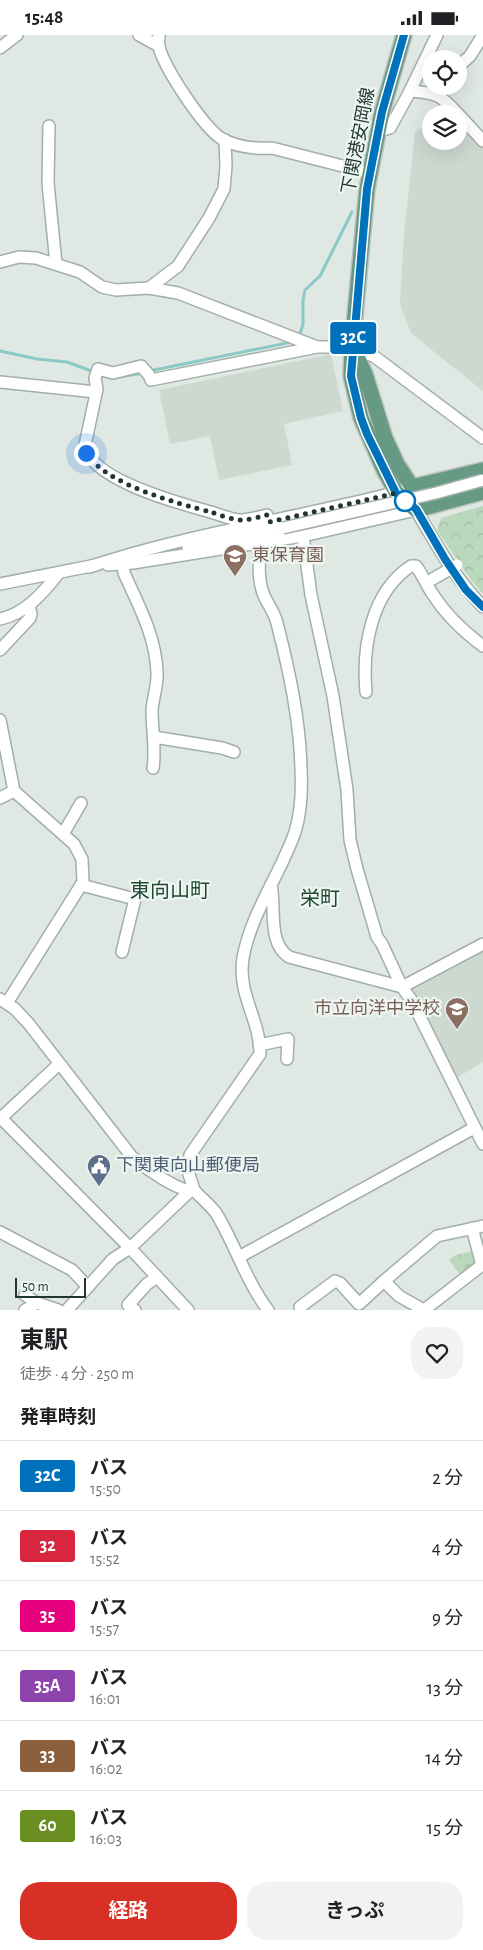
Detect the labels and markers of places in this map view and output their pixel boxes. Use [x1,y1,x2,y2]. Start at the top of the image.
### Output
unlabelled marker [394,490,416,512]
school or university icon: 東保育園 [222,543,248,577]
place label: 東保育園 [252,546,324,565]
school or university icon: 市立向洋中学校 [444,996,470,1030]
place label: 市立向洋中学校 [314,998,440,1018]
public building icon: 下関東向山郵便局 [86,1153,112,1187]
place label: 下関東向山郵便局 [116,1155,260,1175]

